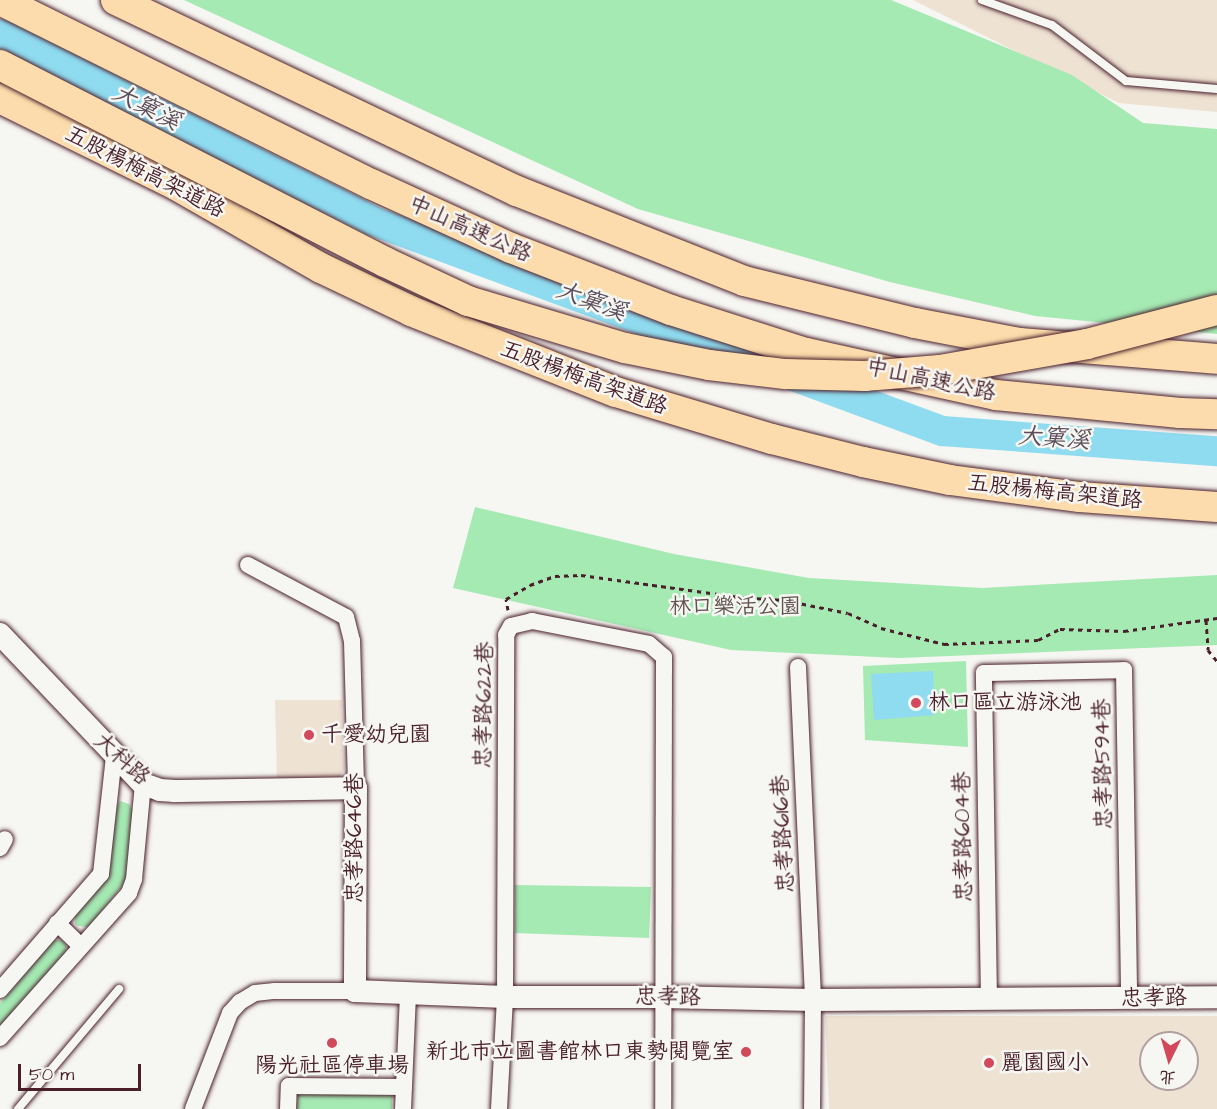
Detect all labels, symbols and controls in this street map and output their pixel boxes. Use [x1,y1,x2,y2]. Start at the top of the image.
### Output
water label: 大窠溪 [107,79,185,137]
street label: 五股楊梅高架道路 [61,120,229,224]
street label: 中山高速公路 [404,190,536,268]
water label: 大窠溪 [552,276,630,328]
street label: 五股楊梅高架道路 [497,335,671,421]
street label: 中山高速公路 [864,353,998,407]
water label: 大窠溪 [1017,422,1091,456]
street label: 五股楊梅高架道路 [966,470,1144,514]
park label: 林口樂活公園 [669,594,801,620]
street label: 忠孝路622巷 [470,641,498,769]
place label: 林口區立游泳池 [928,690,1082,716]
marker: 林口區立游泳池 [909,696,923,710]
street label: 忠孝路594巷 [1089,698,1117,830]
place label: 千愛幼兒園 [321,722,431,748]
street label: 大科路 [89,727,155,791]
marker: 千愛幼兒園 [302,728,316,742]
street label: 忠孝路604巷 [949,771,977,903]
street label: 忠孝路646巷 [342,773,368,903]
street label: 忠孝路616巷 [767,774,799,894]
street label: 忠孝路 [635,983,701,1011]
street label: 忠孝路 [1121,984,1187,1012]
north arrow [1139,1031,1199,1091]
marker: 陽光社區停車場 [325,1036,339,1050]
place label: 新北市立圖書館林口東勢閱覽室 [426,1039,734,1065]
marker: 新北市立圖書館林口東勢閱覽室 [739,1045,753,1059]
place label: 麗園國小 [1001,1050,1089,1076]
scale bar [21,1052,144,1090]
place label: 陽光社區停車場 [255,1053,409,1079]
marker: 麗園國小 [982,1056,996,1070]
text: 50 m [29,1062,74,1087]
text: 北 [1159,1065,1177,1089]

